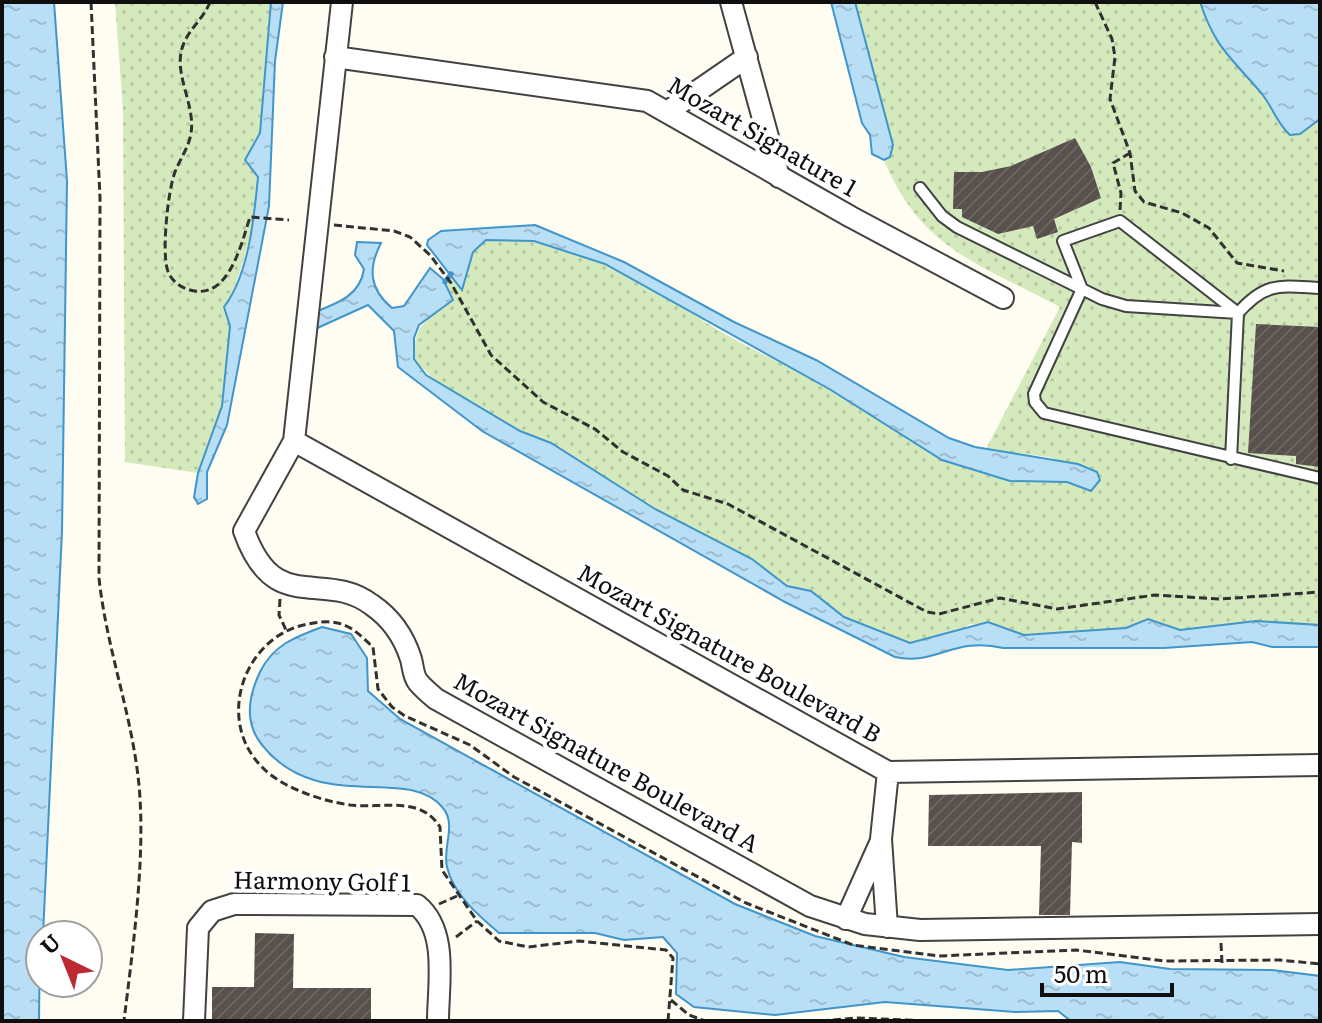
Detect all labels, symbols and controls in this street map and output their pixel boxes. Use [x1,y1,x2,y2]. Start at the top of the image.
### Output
street label: Mozart Signature 1 [662,66,865,204]
street label: Mozart Signature Boulevard B [572,553,888,750]
street label: Mozart Signature Boulevard A [448,662,767,860]
street label: Harmony Golf 1 [233,860,412,899]
north arrow [24,919,104,999]
text: U [32,925,67,961]
scale bar [1042,947,1172,997]
text: 50 m [1054,955,1108,990]

